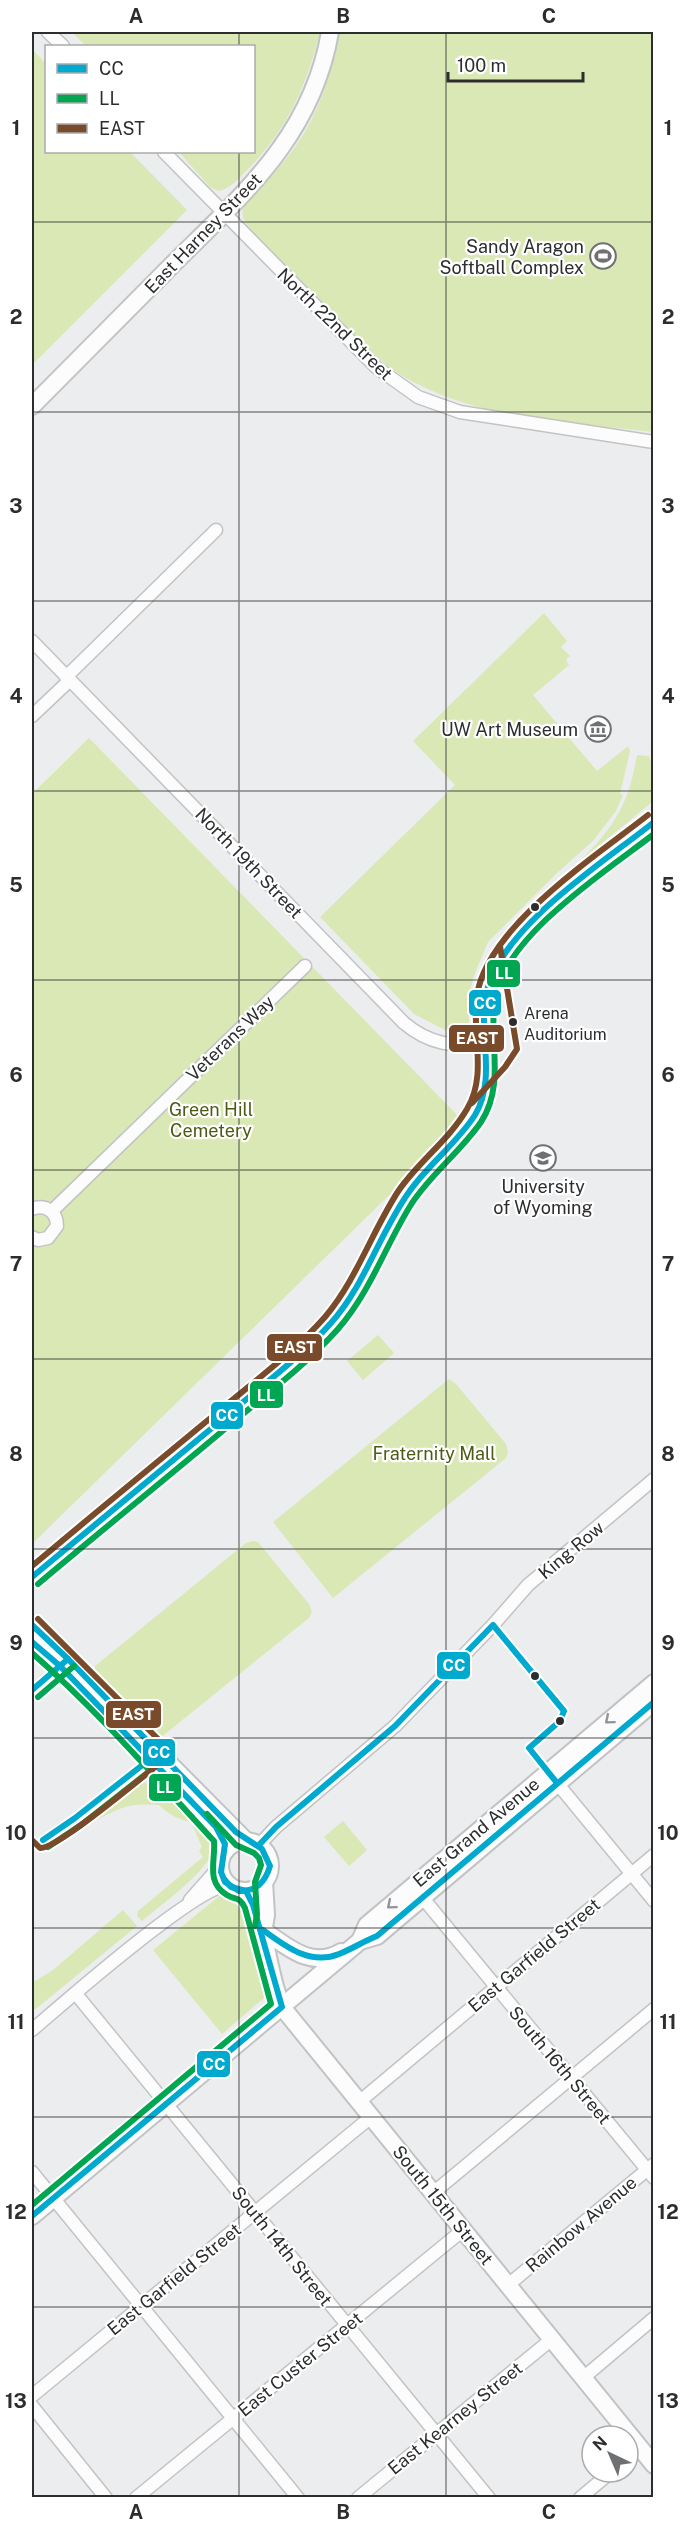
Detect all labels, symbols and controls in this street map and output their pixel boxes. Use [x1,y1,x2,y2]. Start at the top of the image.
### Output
text: A [129,4,143,28]
text: B [336,4,350,28]
text: C [542,4,556,28]
legend [45,45,255,153]
scale bar [448,45,583,83]
text: 100 m [457,55,506,76]
text: CC [99,58,124,79]
text: LL [99,88,120,109]
text: 1 [12,116,20,140]
text: 1 [664,116,672,140]
text: EAST [99,118,145,139]
street label: East Harney Street [140,169,266,297]
place label: Sandy Aragon Softball Complex [439,236,584,278]
sports icon: Sandy Aragon Softball Complex [588,241,618,271]
street label: North 22nd Street [273,264,397,384]
text: 2 [10,305,22,329]
text: 2 [662,305,674,329]
text: 3 [9,494,23,518]
text: 3 [661,494,675,518]
text: 4 [9,684,23,708]
text: 4 [661,684,675,708]
museum icon: UW Art Museum [583,714,613,744]
place label: UW Art Museum [441,719,578,740]
street label: North 19th Street [191,804,307,922]
text: 5 [9,873,23,897]
text: 5 [661,873,675,897]
unlabelled marker [529,901,541,913]
line badge: LL [486,959,521,988]
text: LL [495,964,513,983]
line badge: CC [468,989,502,1017]
street label: Veterans Way [182,991,278,1085]
text: CC [474,994,496,1013]
place label: Arena Auditorium [524,1004,607,1044]
marker: Arena Auditorium [507,1016,519,1028]
line badge: EAST [448,1024,505,1053]
text: EAST [456,1029,498,1048]
text: 6 [9,1063,23,1087]
text: 6 [661,1063,675,1087]
park label: Green Hill Cemetery [169,1099,253,1141]
school or university icon: University of Wyoming [528,1143,558,1173]
place label: University of Wyoming [493,1176,593,1218]
text: 7 [10,1252,22,1276]
text: 7 [662,1252,674,1276]
line badge: EAST [266,1333,323,1362]
text: EAST [274,1338,316,1357]
line badge: LL [249,1380,284,1409]
text: LL [257,1386,275,1405]
line badge: CC [210,1401,244,1430]
text: CC [216,1406,238,1425]
text: 8 [9,1442,23,1466]
text: 8 [661,1442,675,1466]
park label: Fraternity Mall [372,1443,496,1464]
street label: King Row [534,1517,608,1583]
text: 9 [9,1631,23,1655]
text: 9 [661,1631,675,1655]
line badge: CC [436,1651,471,1680]
text: CC [443,1656,465,1675]
unlabelled marker [529,1670,541,1682]
line badge: EAST [105,1700,162,1729]
text: EAST [112,1705,154,1724]
one-way arrow [605,1713,616,1724]
unlabelled marker [554,1715,566,1727]
line badge: CC [142,1738,176,1767]
text: CC [148,1743,170,1762]
line badge: LL [148,1773,182,1802]
street label: East Grand Avenue [409,1773,543,1891]
text: LL [156,1778,174,1797]
text: 10 [5,1821,27,1845]
text: 10 [657,1821,679,1845]
street label: East Garfield Street [464,1894,604,2016]
one-way arrow [387,1897,398,1908]
street label: South 16th Street [505,2002,615,2128]
text: 11 [7,2010,25,2034]
text: 11 [659,2010,677,2034]
line badge: CC [196,2050,231,2078]
text: CC [203,2055,225,2074]
street label: South 15th Street [388,2141,498,2269]
street label: Rainbow Avenue [521,2172,641,2276]
street label: South 14th Street [227,2182,337,2310]
text: 12 [5,2200,27,2224]
text: 12 [657,2200,679,2224]
street label: East Garfield Street [103,2219,245,2339]
street label: East Custer Street [234,2307,366,2421]
street label: East Kearney Street [383,2357,527,2479]
text: 13 [5,2389,27,2413]
text: 13 [657,2389,679,2413]
north arrow [580,2424,640,2484]
text: N [589,2432,611,2455]
text: A [129,2500,143,2524]
text: B [336,2500,350,2524]
text: C [542,2500,556,2524]

